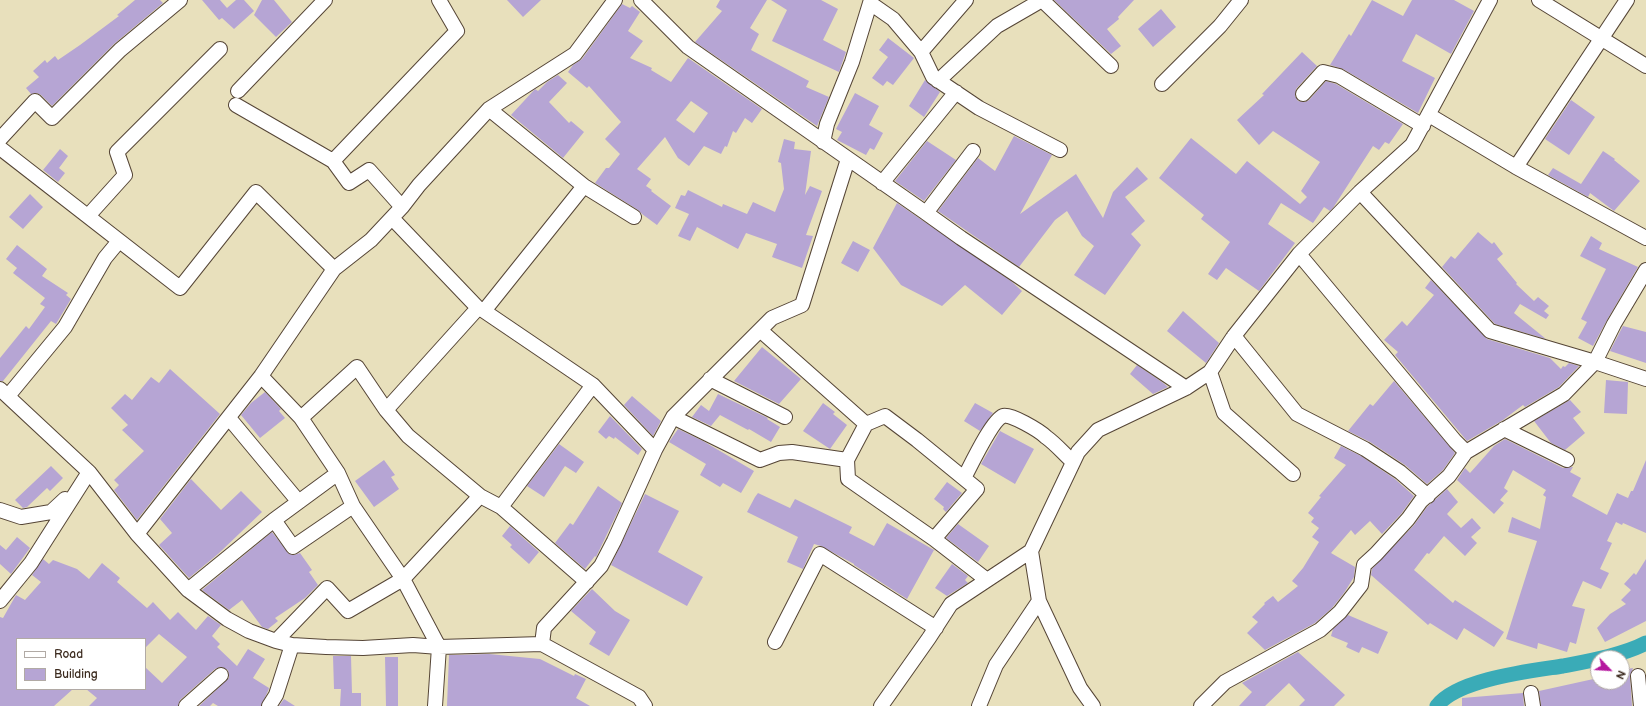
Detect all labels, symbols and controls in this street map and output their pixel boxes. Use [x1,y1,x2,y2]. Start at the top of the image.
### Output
legend [16,638,146,690]
text: Road [54,647,83,662]
north arrow [1590,650,1630,690]
text: Building [54,667,98,682]
text: N [1613,668,1628,681]

